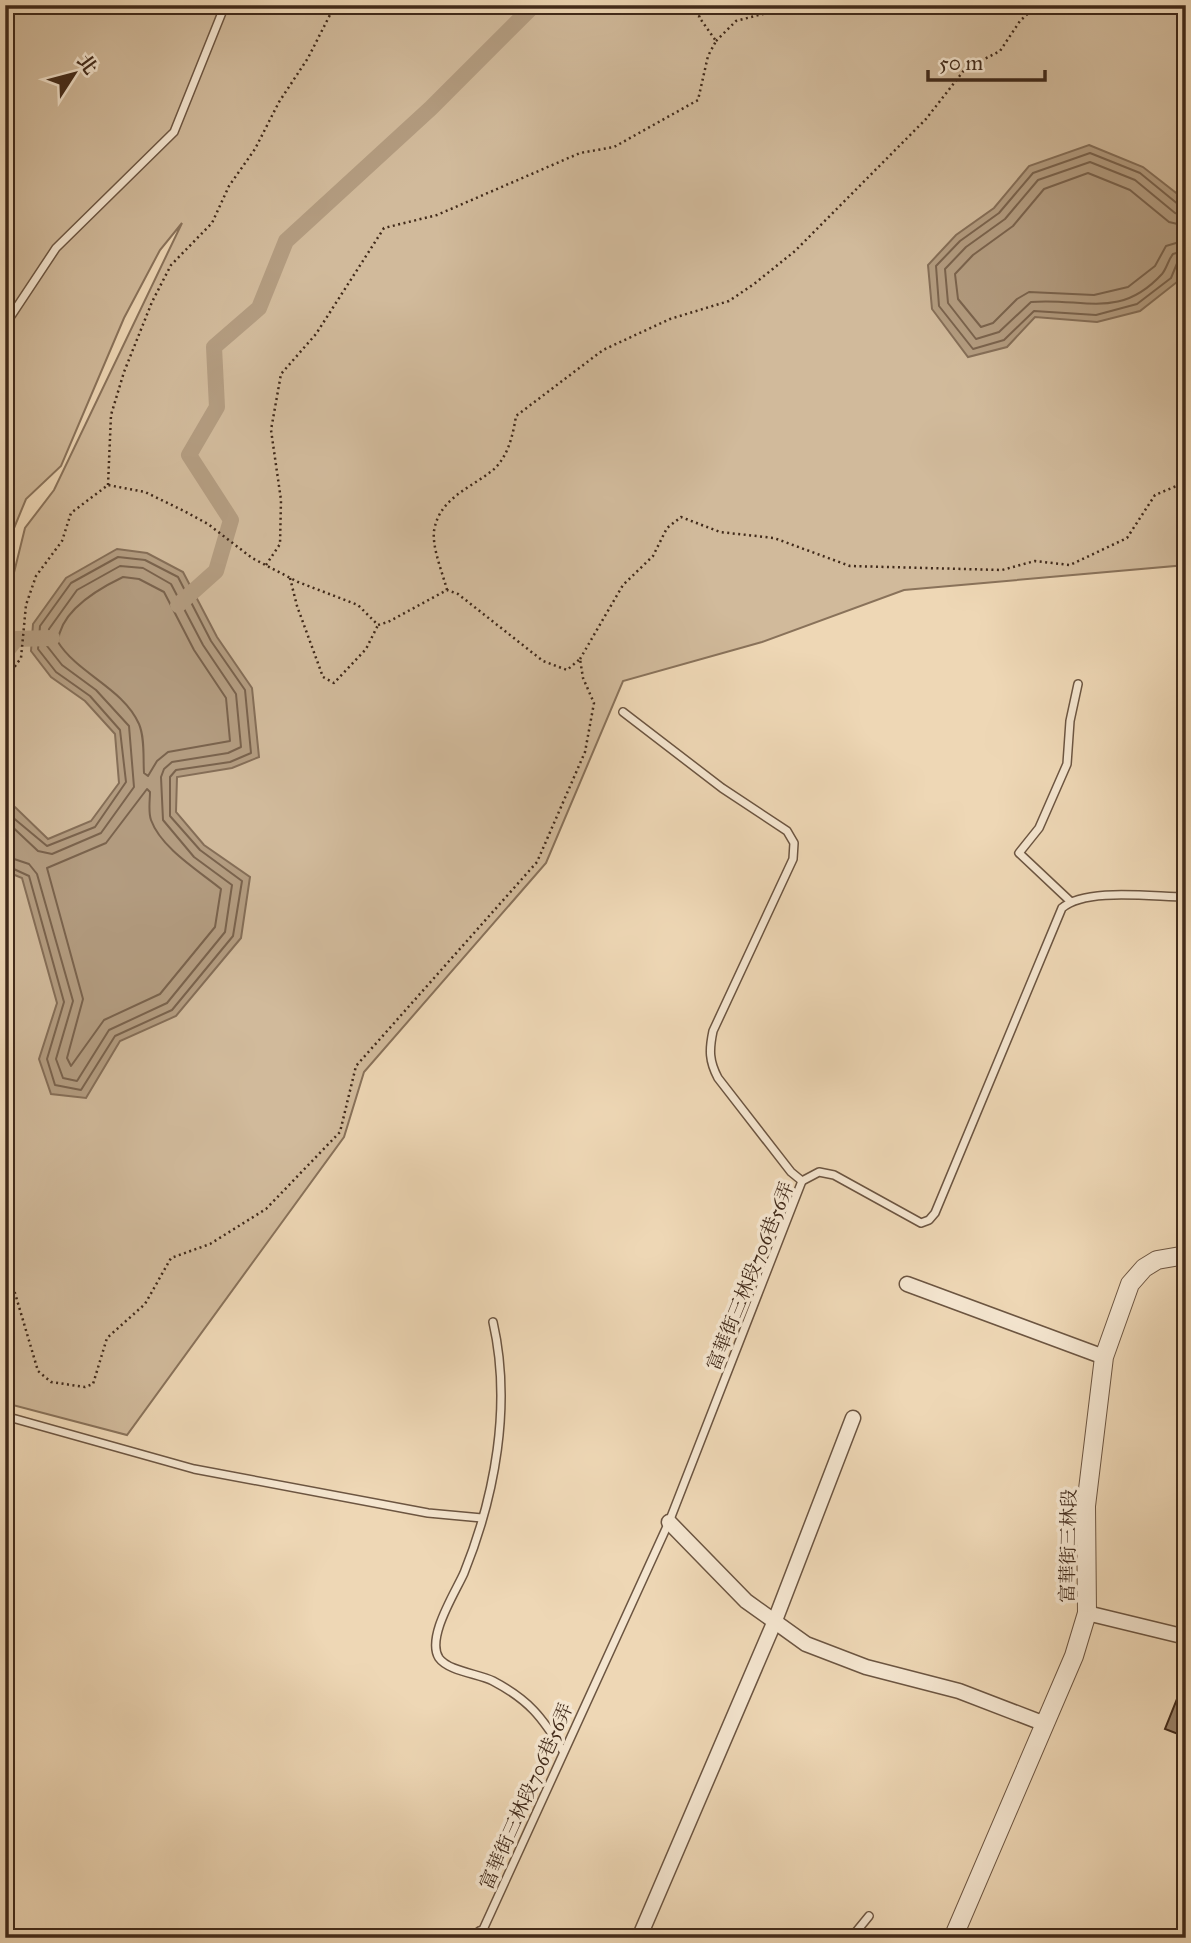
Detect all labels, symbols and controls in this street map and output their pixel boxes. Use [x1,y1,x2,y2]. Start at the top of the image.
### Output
north arrow [38,38,108,108]
scale bar [928,38,1046,82]
text: 北 [72,50,102,79]
text: 50 m [939,50,984,76]
street label: 富華街三林段706巷56弄 [702,1178,798,1374]
street label: 富華街三林段 [1056,1489,1080,1603]
street label: 富華街三林段706巷56弄 [475,1699,577,1893]

